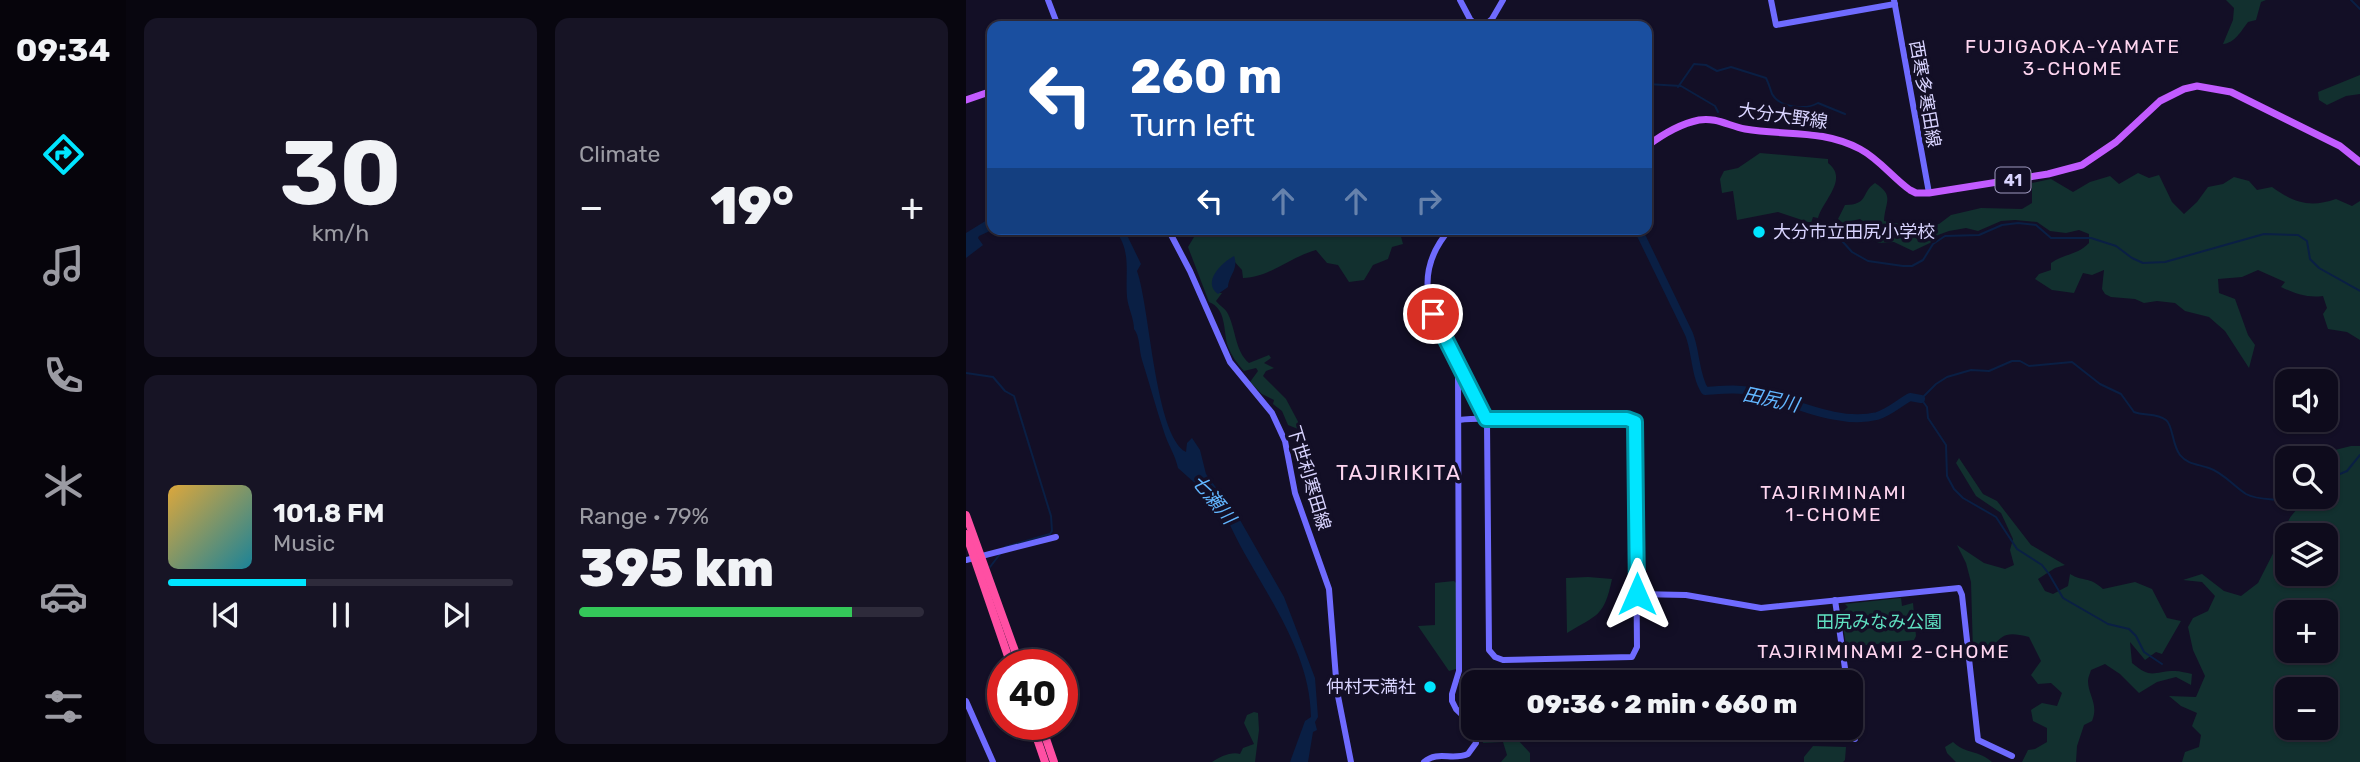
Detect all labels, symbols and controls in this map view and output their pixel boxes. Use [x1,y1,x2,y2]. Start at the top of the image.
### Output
text: 09:34 [16,31,110,69]
district label: FUJIGAOKA-YAMATE 3-CHOME [1965,35,2181,80]
street label: 西寒多寒田線 [1905,39,1945,149]
text: 260 m [1130,47,1282,105]
icon: left [1015,49,1106,140]
street label: 大分大野線 [1737,99,1829,133]
text: Turn left [1130,106,1255,144]
text: 30 [280,119,401,227]
icon: directions [39,130,88,179]
text: Climate [579,140,660,168]
road number: 41 [1996,168,2030,192]
text: 19° [710,175,794,237]
icon: left [1191,182,1229,220]
icon: ahead [1264,182,1302,220]
icon: ahead [1337,182,1375,220]
icon: right [1410,182,1448,220]
text: − [579,184,604,230]
text: + [900,184,924,230]
text: km/h [312,219,369,247]
place label: 大分市立田尻小学校 [1773,221,1935,243]
marker: 大分市立田尻小学校 [1751,224,1767,240]
icon: music [39,241,88,290]
pin [1403,284,1463,344]
icon: arrive [1414,295,1452,333]
icon: phone [39,351,88,400]
map controls [2275,369,2338,740]
button: sound [2275,369,2338,432]
water label: 田尻川 [1741,382,1803,417]
street label: 下世利寒田線 [1283,423,1335,533]
button: search [2275,446,2338,509]
district label: TAJIRIKITA [1336,460,1462,485]
icon: climate [39,461,88,510]
water label: 七瀬川 [1187,470,1242,530]
district label: TAJIRIMINAMI 1-CHOME [1760,481,1908,526]
text: 101.8 FM [273,498,385,529]
text: Range · 79% [579,502,709,530]
button: layers [2275,523,2338,586]
text: Music [273,529,335,557]
text: 395 km [579,537,774,599]
position arrow [1600,557,1674,631]
icon: car [39,572,88,621]
icon: previous [207,596,245,634]
icon: pause [322,596,360,634]
icon: next [437,596,475,634]
button: + [2275,600,2338,663]
park label: 田尻みなみ公園 [1816,611,1942,633]
district label: TAJIRIMINAMI 2-CHOME [1757,640,2011,663]
speed limit sign: 40 [987,649,1078,740]
place label: 仲村天満社 [1326,676,1416,698]
button: − [2275,677,2338,740]
marker: 仲村天満社 [1422,679,1438,695]
icon: filters [39,682,88,731]
text: 09:36 · 2 min · 660 m [1527,689,1797,720]

